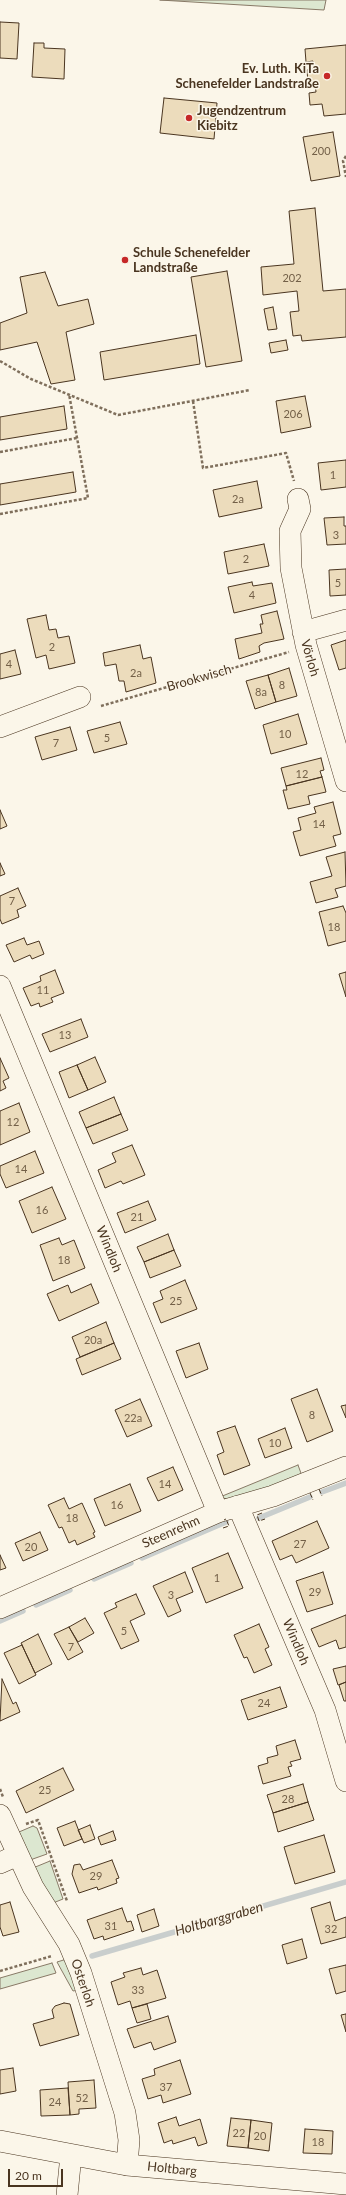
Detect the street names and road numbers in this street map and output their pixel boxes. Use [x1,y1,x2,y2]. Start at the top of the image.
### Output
street label: Vörloh [297,638,323,678]
street label: Brookwisch [165,661,233,695]
street label: Windloh [93,1223,125,1275]
street label: Steenrehm [140,1512,202,1552]
street label: Windloh [279,1617,313,1667]
street label: Osterloh [68,1957,98,2009]
street label: Holtbarg [146,2159,198,2179]

